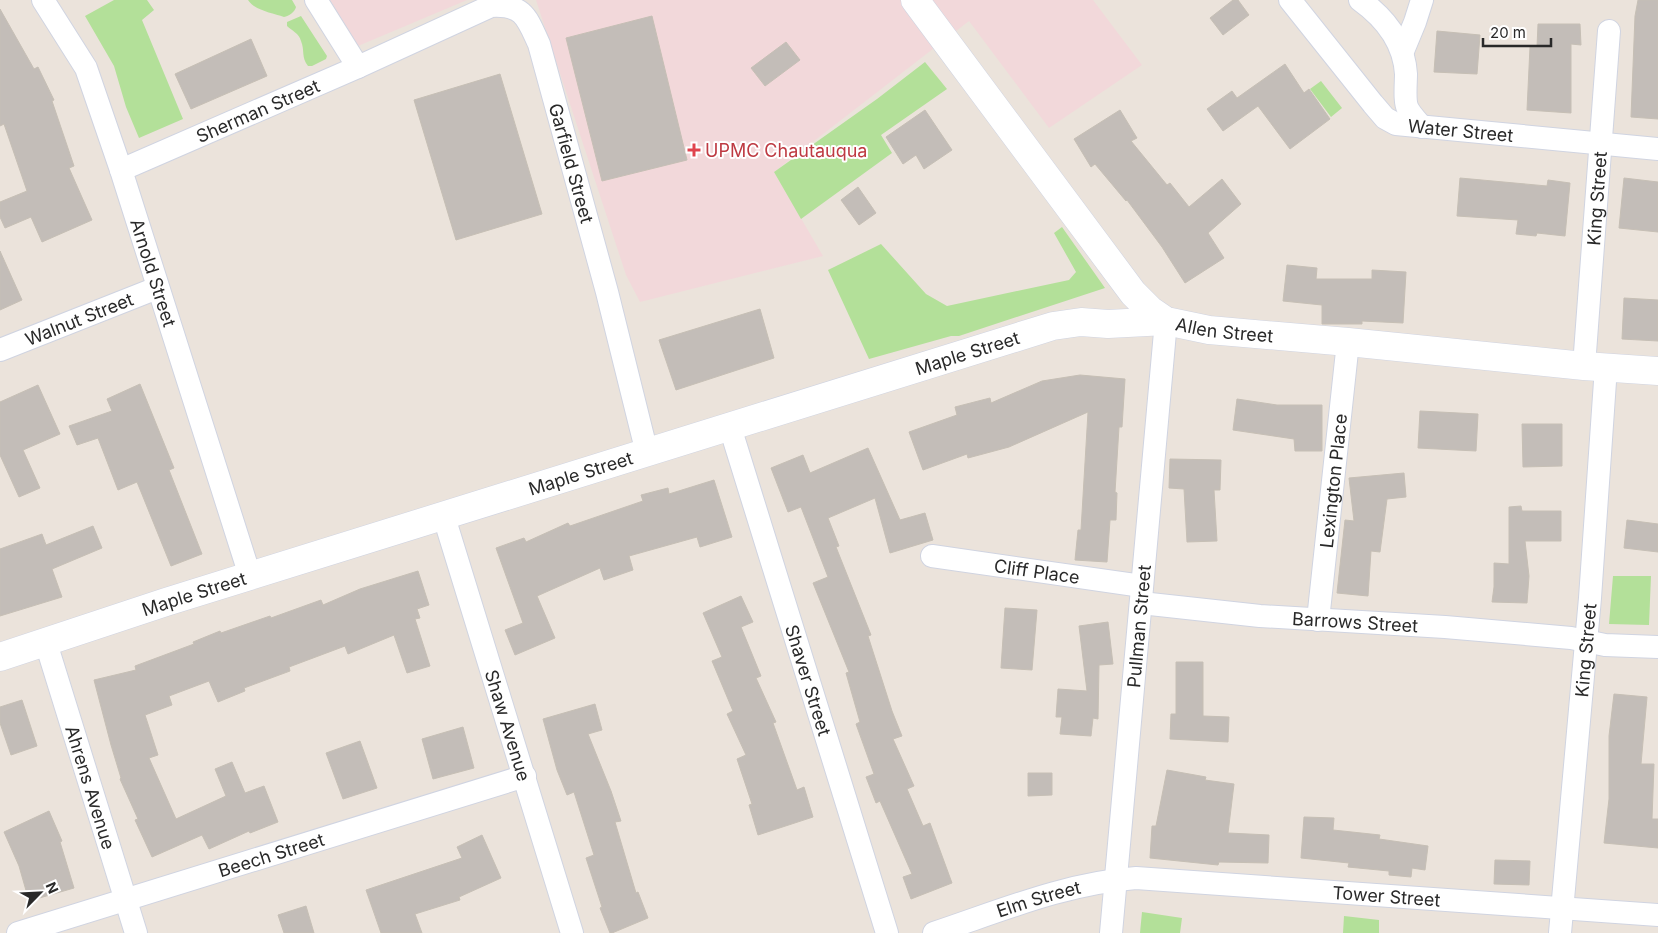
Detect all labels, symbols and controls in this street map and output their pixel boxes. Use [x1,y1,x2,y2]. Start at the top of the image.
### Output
scale bar [1483,15,1550,47]
text: 20 m [1490,23,1526,42]
street label: Sherman Street [193,75,323,147]
street label: Garfield Street [545,101,598,225]
street label: Water Street [1407,115,1514,146]
place label: UPMC Chautauqua [705,140,867,161]
marker: UPMC Chautauqua [687,143,701,157]
street label: King Street [1583,151,1610,246]
street label: Arnold Street [127,216,181,329]
street label: Walnut Street [22,288,136,350]
street label: Allen Street [1174,313,1274,346]
street label: Maple Street [912,327,1022,379]
street label: Lexington Place [1315,413,1351,549]
street label: Maple Street [526,447,635,499]
street label: Cliff Place [993,554,1081,587]
street label: Pullman Street [1123,564,1155,689]
street label: Maple Street [139,567,249,620]
street label: King Street [1571,602,1600,698]
street label: Barrows Street [1292,607,1419,636]
street label: Shaver Street [781,622,836,738]
street label: Shaw Avenue [481,667,535,784]
street label: Ahrens Avenue [62,723,120,852]
street label: Beech Street [216,828,327,881]
north arrow [15,868,65,918]
street label: Elm Street [994,876,1083,921]
text: N [42,879,62,896]
street label: Tower Street [1332,881,1441,910]

